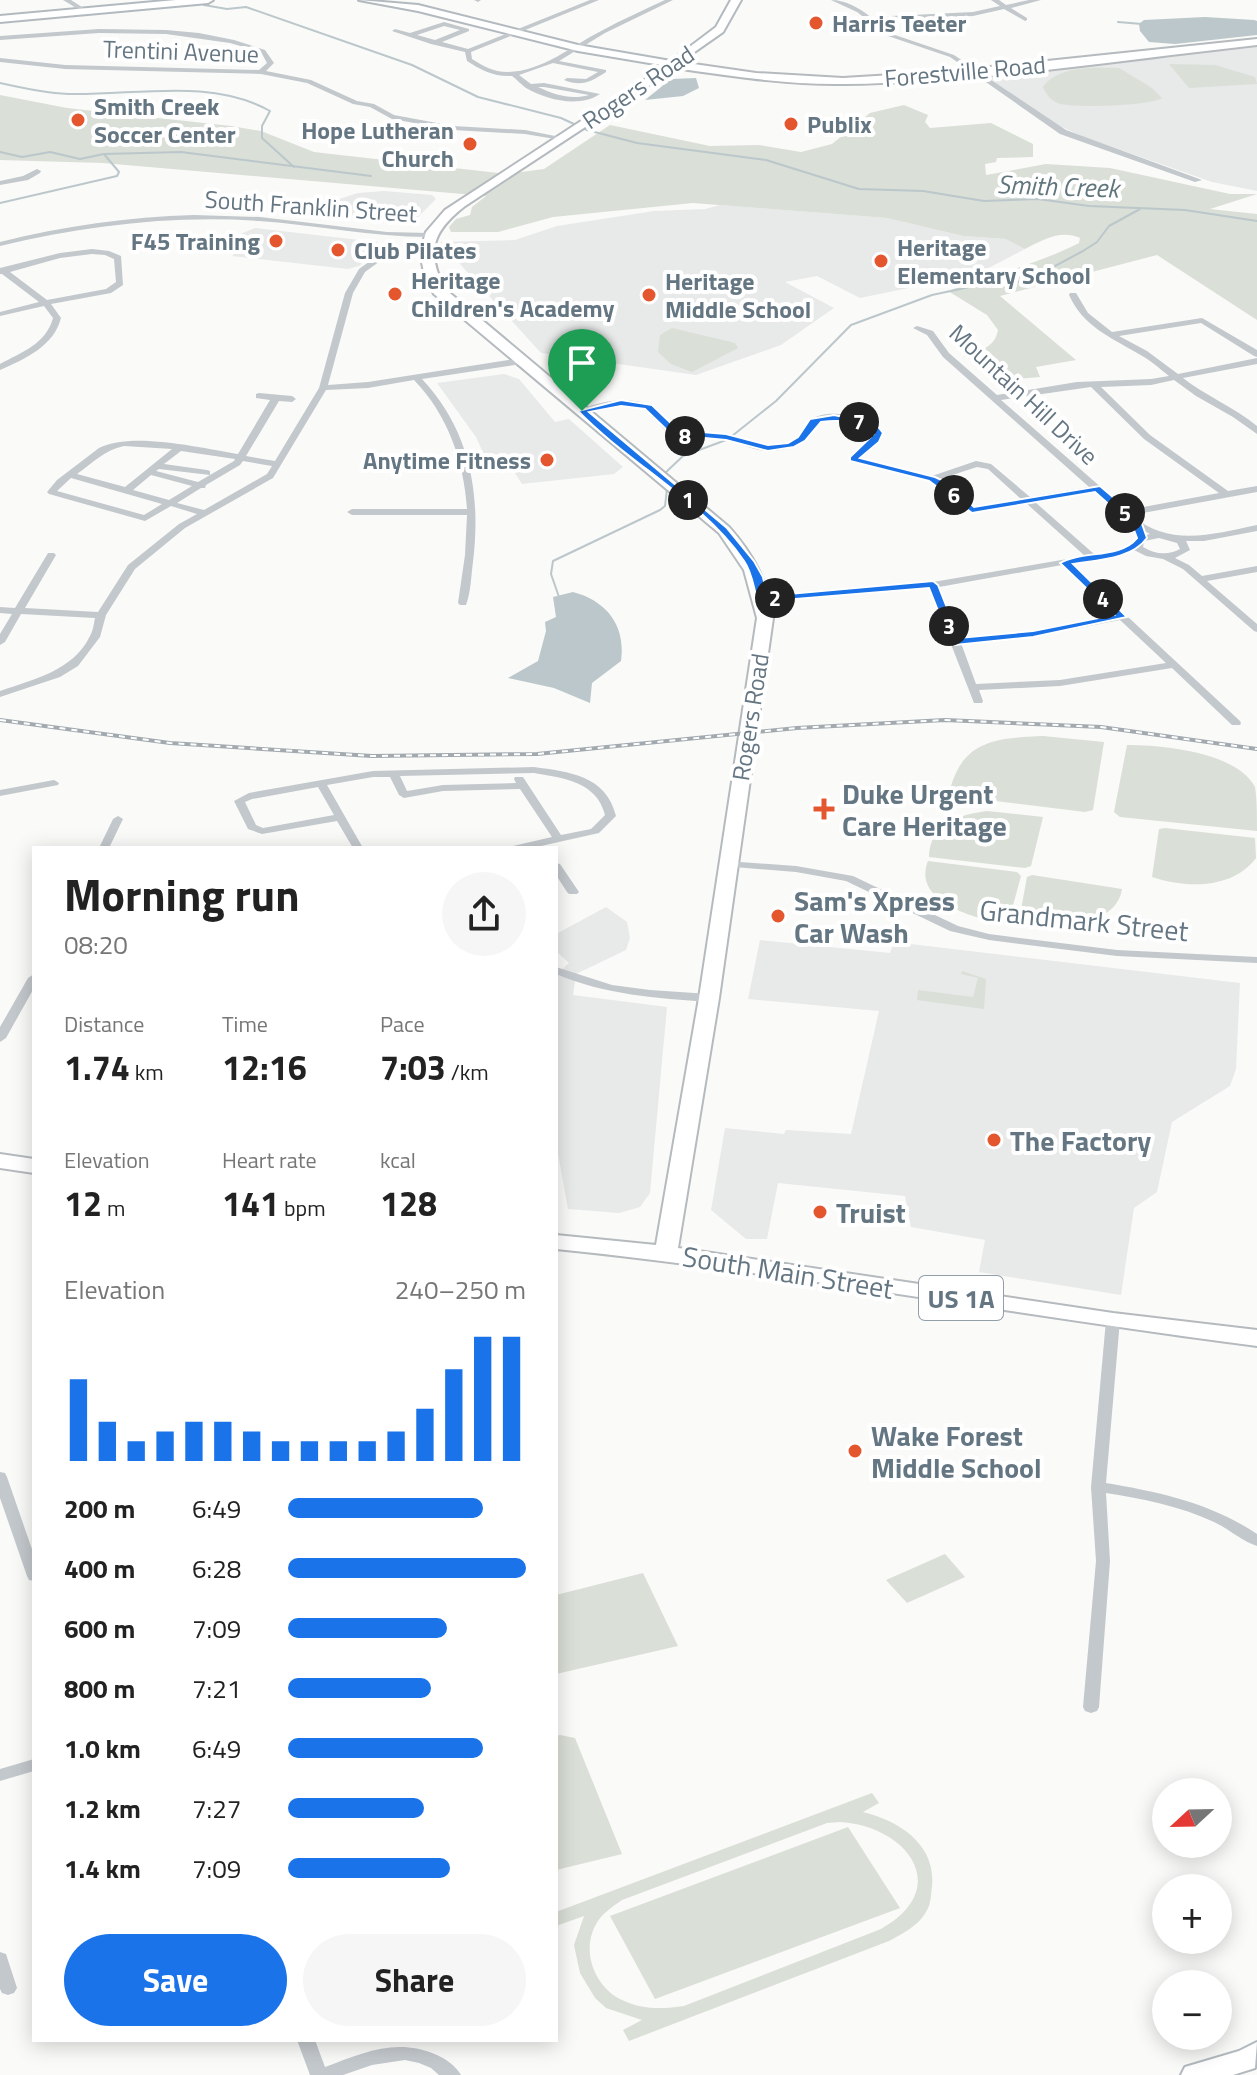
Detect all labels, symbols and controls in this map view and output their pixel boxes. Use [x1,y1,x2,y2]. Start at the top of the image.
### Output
place label: Harris Teeter [832,5,967,41]
marker: Harris Teeter [807,14,825,32]
street label: Trentini Avenue [103,30,259,72]
street label: Rogers Road [575,36,701,138]
street label: Forestville Road [883,46,1047,96]
place label: Smith Creek Soccer Center [94,88,236,152]
place label: Publix [807,106,872,142]
marker: Smith Creek Soccer Center [69,111,87,129]
place label: Hope Lutheran Church [301,112,454,176]
marker: Publix [782,115,800,133]
marker: Hope Lutheran Church [461,135,479,153]
water label: Smith Creek [996,164,1123,208]
street label: South Franklin Street [204,181,419,231]
place label: F45 Training [131,223,260,259]
place label: Heritage Elementary School [897,229,1091,293]
marker: F45 Training [267,232,285,250]
place label: Club Pilates [354,232,477,268]
marker: Club Pilates [329,241,347,259]
marker: Heritage Elementary School [872,252,890,270]
place label: Heritage Children's Academy [411,262,614,326]
place label: Heritage Middle School [665,263,811,327]
marker: Heritage Children's Academy [386,285,404,303]
marker: Heritage Middle School [640,286,658,304]
street label: Mountain Hill Drive [941,315,1107,473]
pin [548,329,616,411]
icon: arrive [560,341,604,385]
pin: 7 [839,402,879,442]
text: 7 [853,405,865,439]
pin: 8 [665,416,705,456]
text: 8 [679,419,691,453]
place label: Anytime Fitness [363,442,531,478]
marker: Anytime Fitness [538,451,556,469]
pin: 6 [934,475,974,515]
text: 6 [948,478,960,512]
pin: 1 [668,480,708,520]
text: 1 [682,483,694,517]
pin: 5 [1105,493,1145,533]
text: 5 [1119,496,1131,530]
pin: 2 [755,578,795,618]
pin: 4 [1083,579,1123,619]
text: 2 [769,581,781,615]
text: 4 [1097,582,1109,616]
pin: 3 [929,606,969,646]
text: 3 [943,609,955,643]
street label: Rogers Road [722,651,778,783]
place label: Duke Urgent Care Heritage [842,772,1007,847]
marker: Duke Urgent Care Heritage [813,798,835,820]
text: Morning run [64,861,300,928]
button: share [442,872,526,956]
place label: Sam's Xpress Car Wash [794,879,955,954]
street label: Grandmark Street [977,888,1191,952]
marker: Sam's Xpress Car Wash [769,907,787,925]
text: 08:20 [64,925,128,964]
text: Distance [64,1007,144,1041]
text: Time [222,1007,268,1041]
text: Pace [380,1007,425,1041]
text: 1.74 [64,1041,130,1093]
text: 12:16 [222,1041,307,1093]
text: 7:03 [380,1041,446,1093]
text: km [130,1055,164,1089]
text: /km [446,1055,489,1089]
place label: The Factory [1010,1119,1151,1162]
marker: The Factory [985,1131,1003,1149]
text: Elevation [64,1143,150,1177]
text: Heart rate [222,1143,317,1177]
text: kcal [380,1143,416,1177]
text: 12 [64,1177,102,1229]
text: 141 [222,1177,279,1229]
text: 128 [380,1177,437,1229]
text: m [102,1191,125,1225]
text: bpm [279,1191,326,1225]
place label: Truist [836,1191,906,1234]
marker: Truist [811,1203,829,1221]
street label: South Main Street [679,1234,897,1310]
text: Elevation [64,1270,165,1309]
text: 240–250 m [395,1270,526,1309]
road number: US 1A [919,1276,1003,1320]
place label: Wake Forest Middle School [871,1414,1042,1489]
marker: Wake Forest Middle School [846,1442,864,1460]
text: 200 m [64,1489,135,1528]
text: 6:49 [192,1489,241,1528]
text: 400 m [64,1549,135,1588]
text: 6:28 [192,1549,241,1588]
text: 600 m [64,1609,135,1648]
text: 7:09 [192,1609,241,1648]
text: 800 m [64,1669,135,1708]
text: 7:21 [192,1669,241,1708]
text: 1.0 km [64,1729,141,1768]
text: 6:49 [192,1729,241,1768]
north arrow [1152,1778,1232,1858]
map controls [1152,1778,1232,2050]
text: 1.2 km [64,1789,141,1828]
text: 7:27 [192,1789,241,1828]
text: 1.4 km [64,1849,141,1888]
text: 7:09 [192,1849,241,1888]
button: + [1152,1874,1232,1954]
button: Save [64,1934,287,2026]
button: Share [303,1934,526,2026]
button: − [1152,1970,1232,2050]

